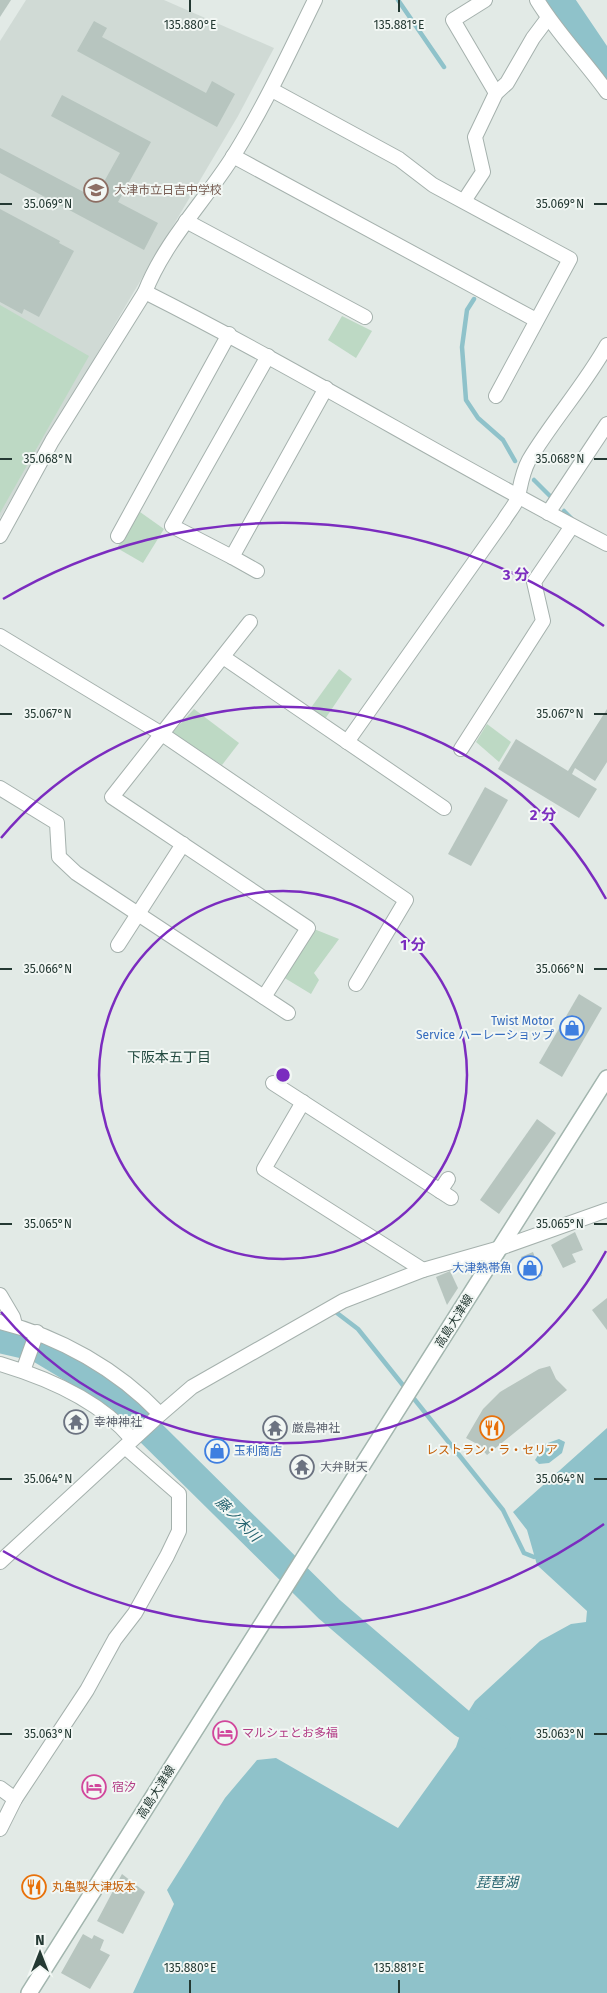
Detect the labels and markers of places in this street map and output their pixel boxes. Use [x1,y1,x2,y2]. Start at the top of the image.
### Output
school or university icon: 大津市立日吉中学校 [83,177,109,203]
place label: 大津市立日吉中学校 [114,183,222,197]
place label: Twist Motor Service ハーレーショップ [416,1014,554,1042]
shop icon: Twist Motor Service ハーレーショップ [559,1015,585,1041]
centre of rings [274,1066,292,1084]
shop icon: 大津熱帯魚 [517,1255,543,1281]
place label: 大津熱帯魚 [452,1261,512,1275]
temple icon: 幸神神社 [63,1409,89,1435]
place label: 幸神神社 [94,1415,142,1429]
temple icon: 厳島神社 [262,1415,288,1441]
restaurant icon: レストラン・ラ・セリア [479,1415,505,1441]
place label: 厳島神社 [292,1421,340,1435]
shop icon: 玉利商店 [204,1438,230,1464]
place label: レストラン・ラ・セリア [426,1443,558,1457]
place label: 玉利商店 [234,1444,282,1458]
temple icon: 大弁財天 [289,1454,315,1480]
place label: 大弁財天 [320,1460,368,1474]
hotel icon: マルシェとお多福 [212,1720,238,1746]
place label: マルシェとお多福 [242,1726,338,1740]
hotel icon: 宿汐 [81,1774,107,1800]
place label: 宿汐 [112,1780,136,1794]
restaurant icon: 丸亀製大津坂本 [21,1874,47,1900]
place label: 丸亀製大津坂本 [52,1880,136,1894]

